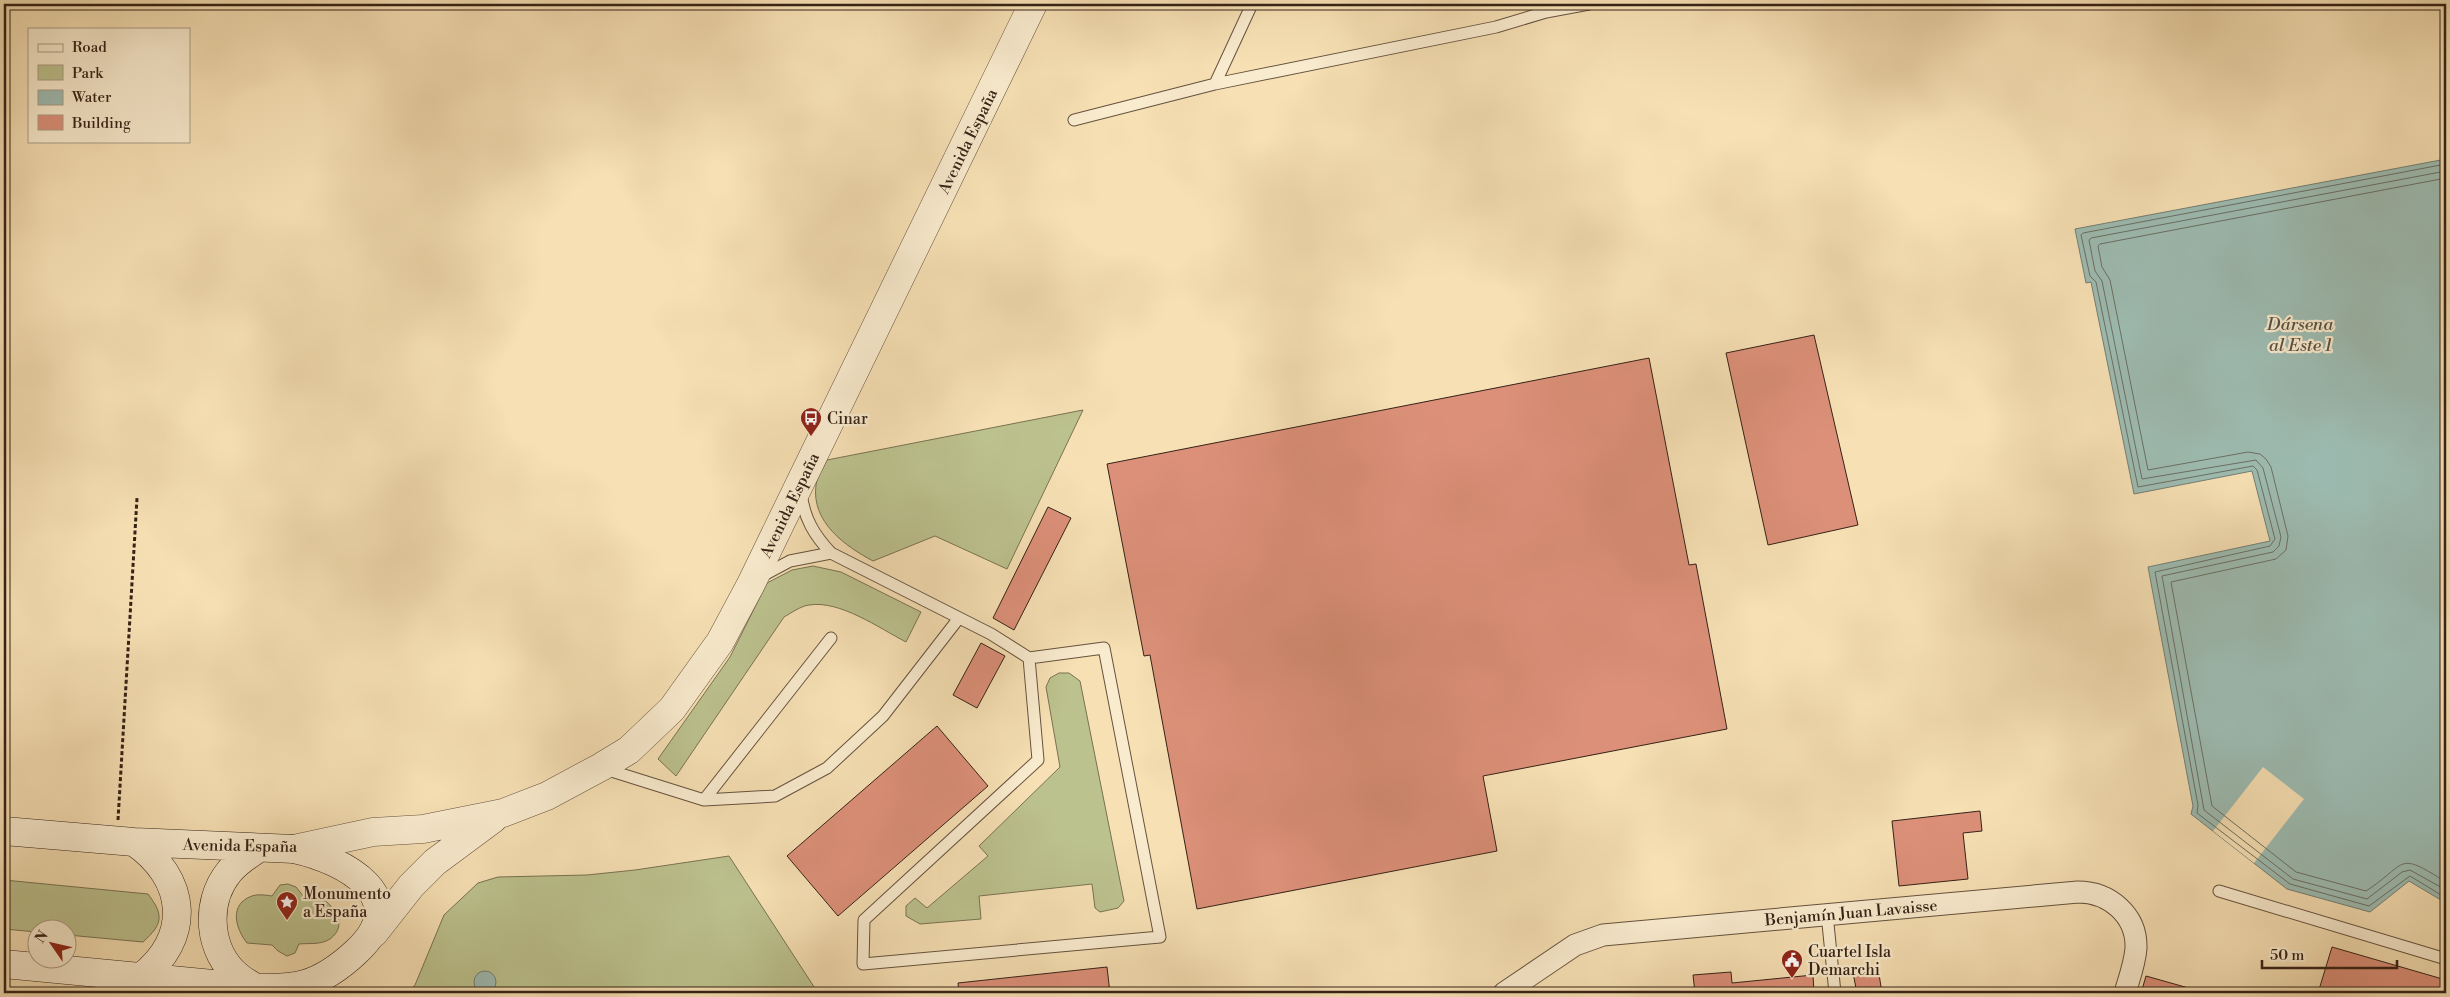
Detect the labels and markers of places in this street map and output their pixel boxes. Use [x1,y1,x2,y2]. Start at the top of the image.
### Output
bus stop icon: Cinar [799,406,823,437]
place label: Cinar [827,409,868,429]
place label: Monumento a España [303,884,391,922]
place icon: Monumento a España [275,890,299,921]
place label: Cuartel Isla Demarchi [1808,942,1892,980]
public building icon: Cuartel Isla Demarchi [1780,948,1804,979]

